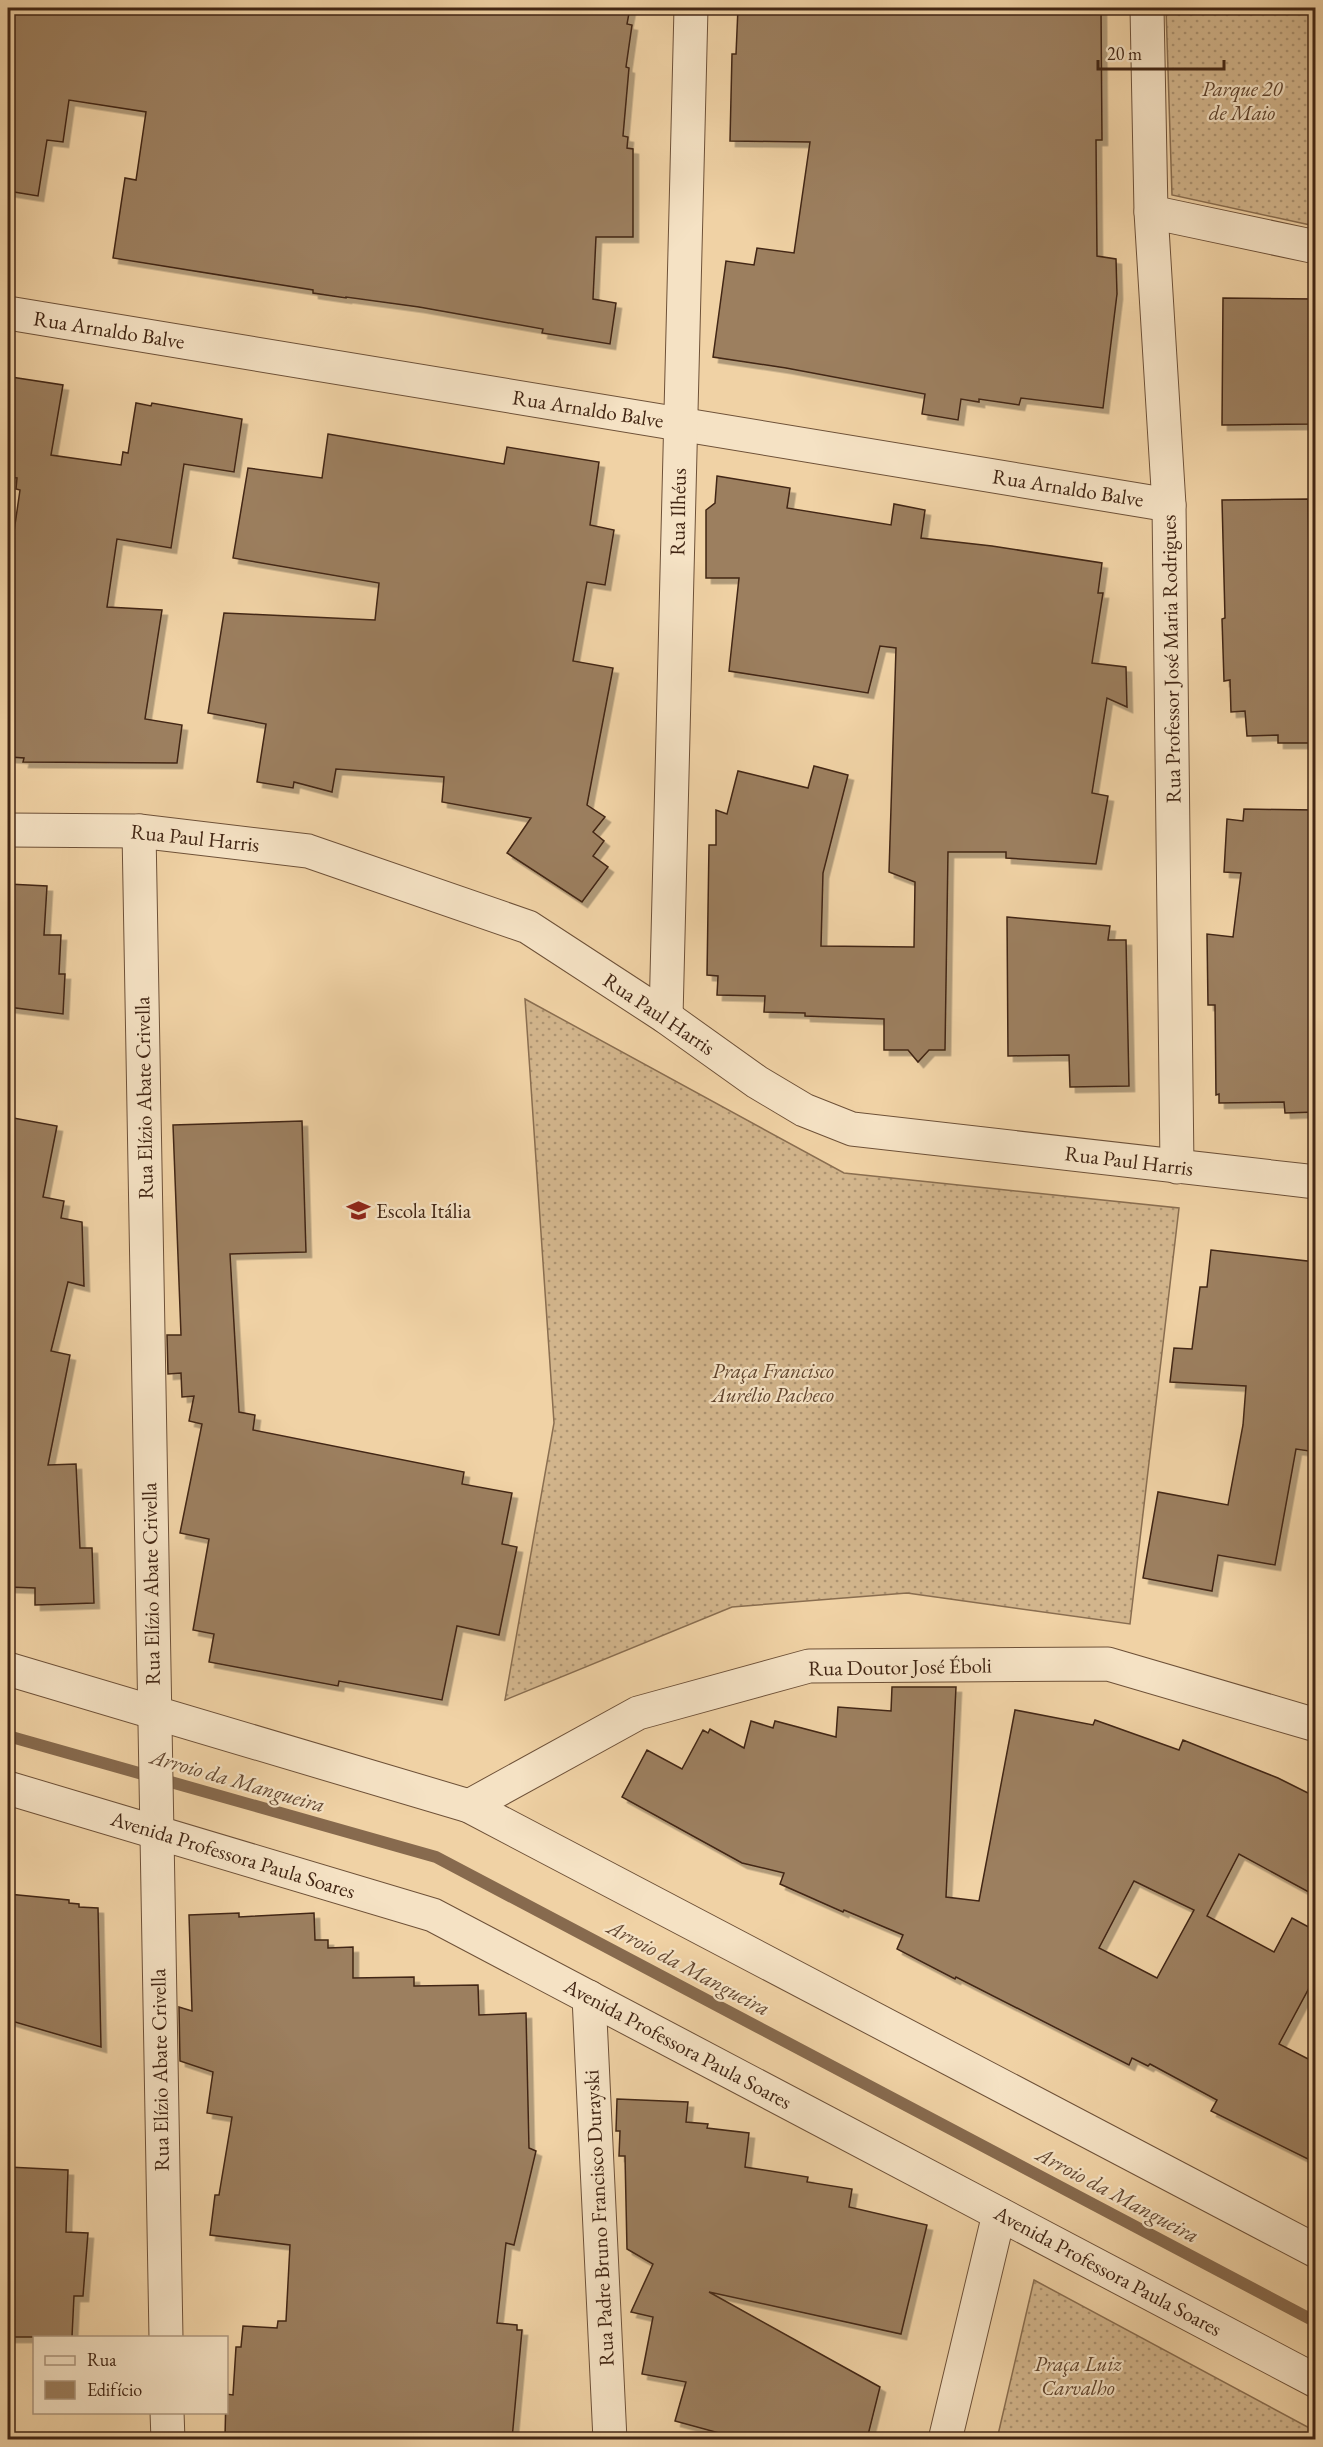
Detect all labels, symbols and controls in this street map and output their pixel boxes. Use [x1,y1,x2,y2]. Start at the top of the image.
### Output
scale bar [1098,33,1224,71]
text: 20 m [1107,42,1142,65]
park label: Parque 20 de Maio [1202,75,1283,126]
street label: Rua Arnaldo Balve [32,304,187,355]
street label: Rua Arnaldo Balve [511,383,666,434]
street label: Rua Arnaldo Balve [991,462,1146,513]
street label: Rua Ilhéus [663,468,692,556]
street label: Rua Professor José Maria Rodrigues [1154,514,1187,804]
street label: Rua Paul Harris [129,817,261,858]
street label: Rua Paul Harris [598,966,721,1061]
street label: Rua Elízio Abate Crivella [128,996,159,1200]
street label: Rua Paul Harris [1063,1139,1195,1182]
place label: Escola Itália [376,1197,472,1224]
school or university icon: Escola Itália [345,1198,371,1224]
park label: Praça Francisco Aurélio Pacheco [710,1357,834,1408]
street label: Rua Elízio Abate Crivella [135,1482,166,1686]
street label: Rua Doutor José Éboli [808,1651,992,1682]
water label: Arroio da Mangueira [145,1741,328,1819]
street label: Avenida Professora Paula Soares [107,1804,359,1905]
water label: Arroio da Mangueira [601,1911,775,2022]
street label: Rua Elízio Abate Crivella [144,1968,175,2172]
street label: Avenida Professora Paula Soares [559,1972,797,2115]
street label: Rua Padre Bruno Francisco Durayski [577,2069,620,2367]
water label: Arroio da Mangueira [1030,2138,1204,2249]
street label: Avenida Professora Paula Soares [989,2199,1227,2342]
legend [33,2336,228,2414]
text: Rua [87,2348,117,2371]
park label: Praça Luiz Carvalho [1034,2350,1122,2401]
text: Edifício [87,2378,142,2401]

